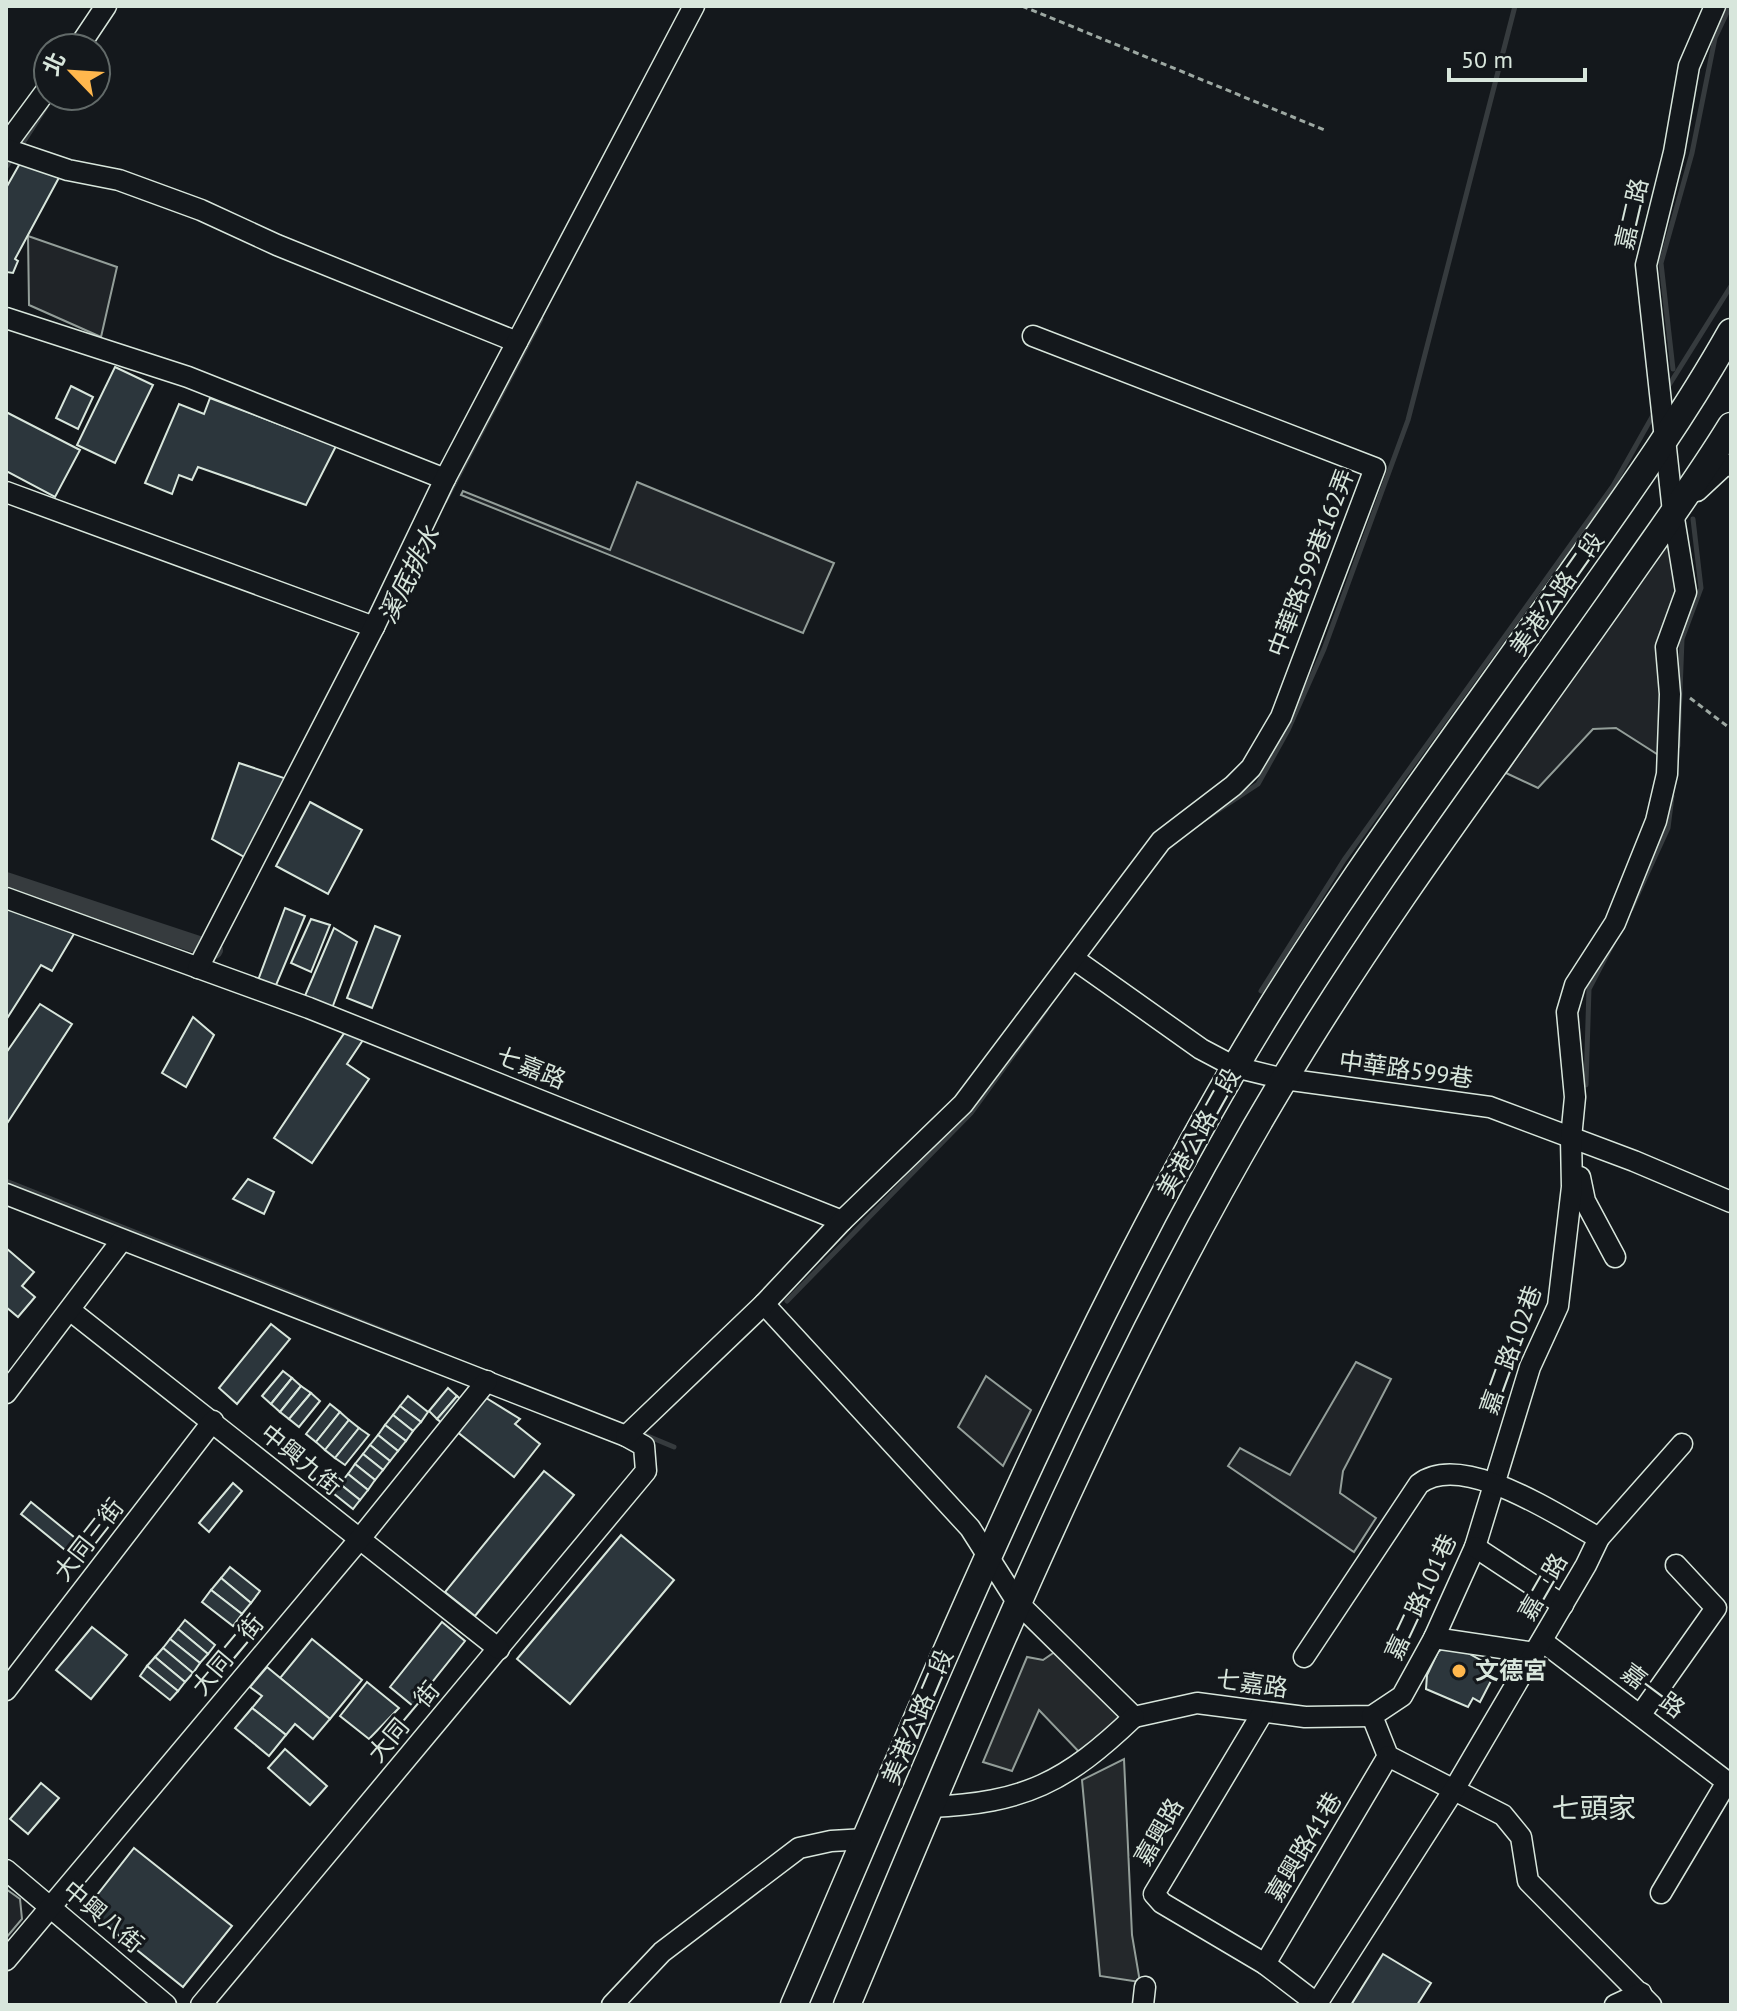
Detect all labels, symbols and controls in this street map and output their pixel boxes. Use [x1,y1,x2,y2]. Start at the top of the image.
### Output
north arrow [32,32,112,112]
scale bar [1449,32,1585,82]
text: 50 m [1461,44,1513,75]
text: 北 [37,48,71,79]
street label: 嘉二路 [1608,175,1655,252]
street label: 中華路599巷162弄 [1260,465,1361,661]
water label: 溪底排水 [370,520,447,629]
street label: 美港公路二段 [1503,526,1611,662]
street label: 七嘉路 [492,1040,570,1095]
street label: 中華路599巷 [1337,1045,1475,1094]
street label: 美港公路二段 [1150,1062,1247,1203]
street label: 嘉二路102巷 [1473,1281,1548,1419]
street label: 中興九街 [254,1417,348,1502]
street label: 大同三街 [47,1492,130,1587]
street label: 嘉二路101巷 [1378,1529,1463,1665]
street label: 嘉二路 [1511,1548,1574,1626]
street label: 大同二街 [185,1608,270,1701]
street label: 美港公路二段 [875,1644,960,1789]
place label: 文德宮 [1475,1655,1547,1686]
street label: 嘉一路 [1615,1657,1691,1725]
marker: 文德宮 [1450,1662,1468,1680]
street label: 七嘉路 [1214,1663,1290,1704]
street label: 大同一街 [361,1675,446,1768]
street label: 嘉興路41巷 [1259,1786,1348,1907]
district label: 七頭家 [1552,1789,1636,1826]
street label: 嘉興路 [1127,1793,1190,1871]
street label: 中興八街 [57,1874,150,1959]

